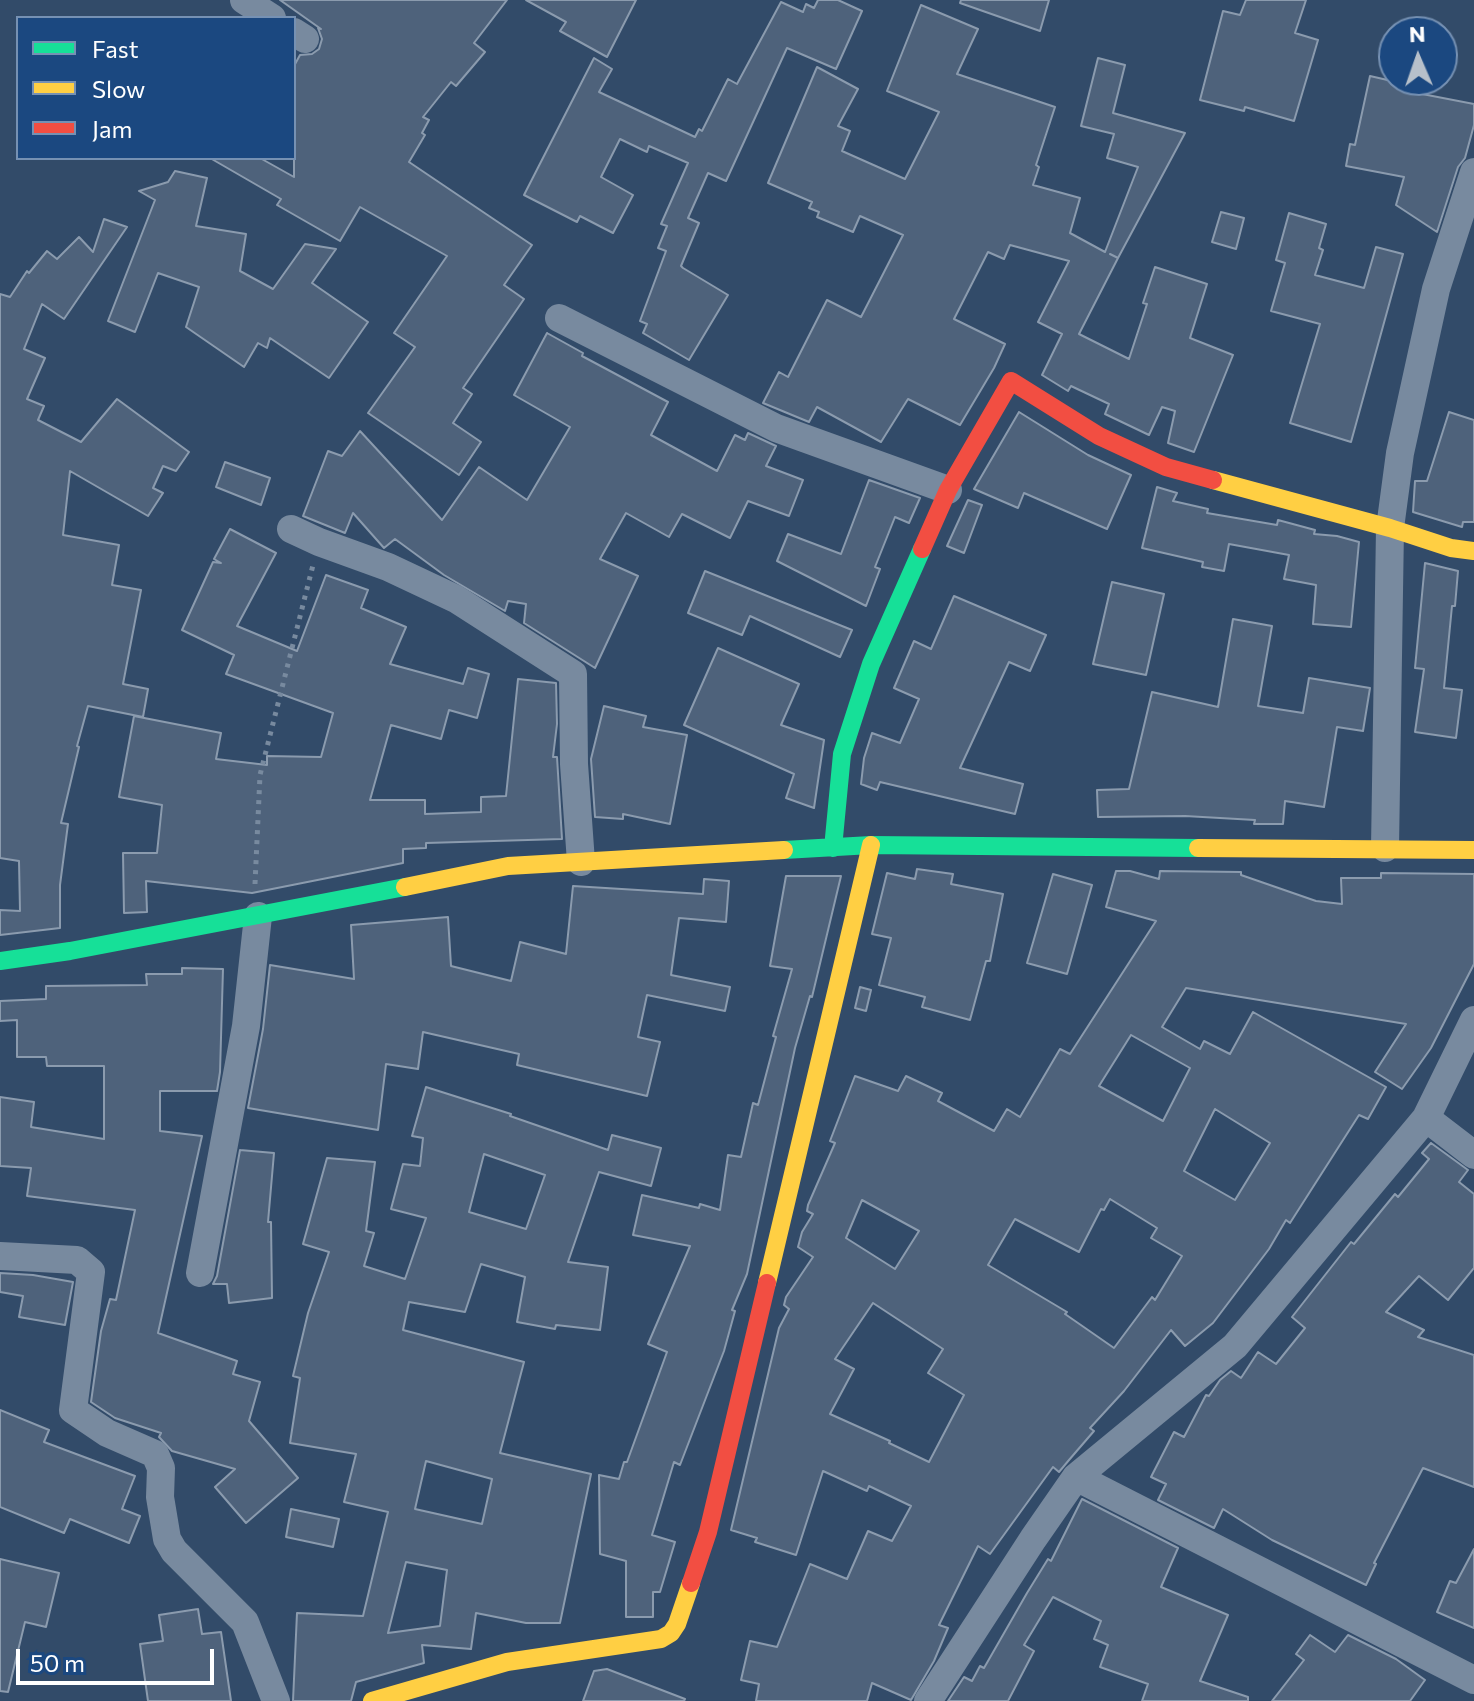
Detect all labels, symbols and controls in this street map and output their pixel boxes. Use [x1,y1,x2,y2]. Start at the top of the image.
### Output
legend [16,16,296,160]
north arrow [1378,16,1458,96]
text: N [1408,20,1426,47]
text: Fast [92,34,139,63]
text: Slow [92,74,145,103]
text: Jam [92,114,132,143]
scale bar [20,1633,218,1683]
text: 50 m [30,1648,85,1677]

